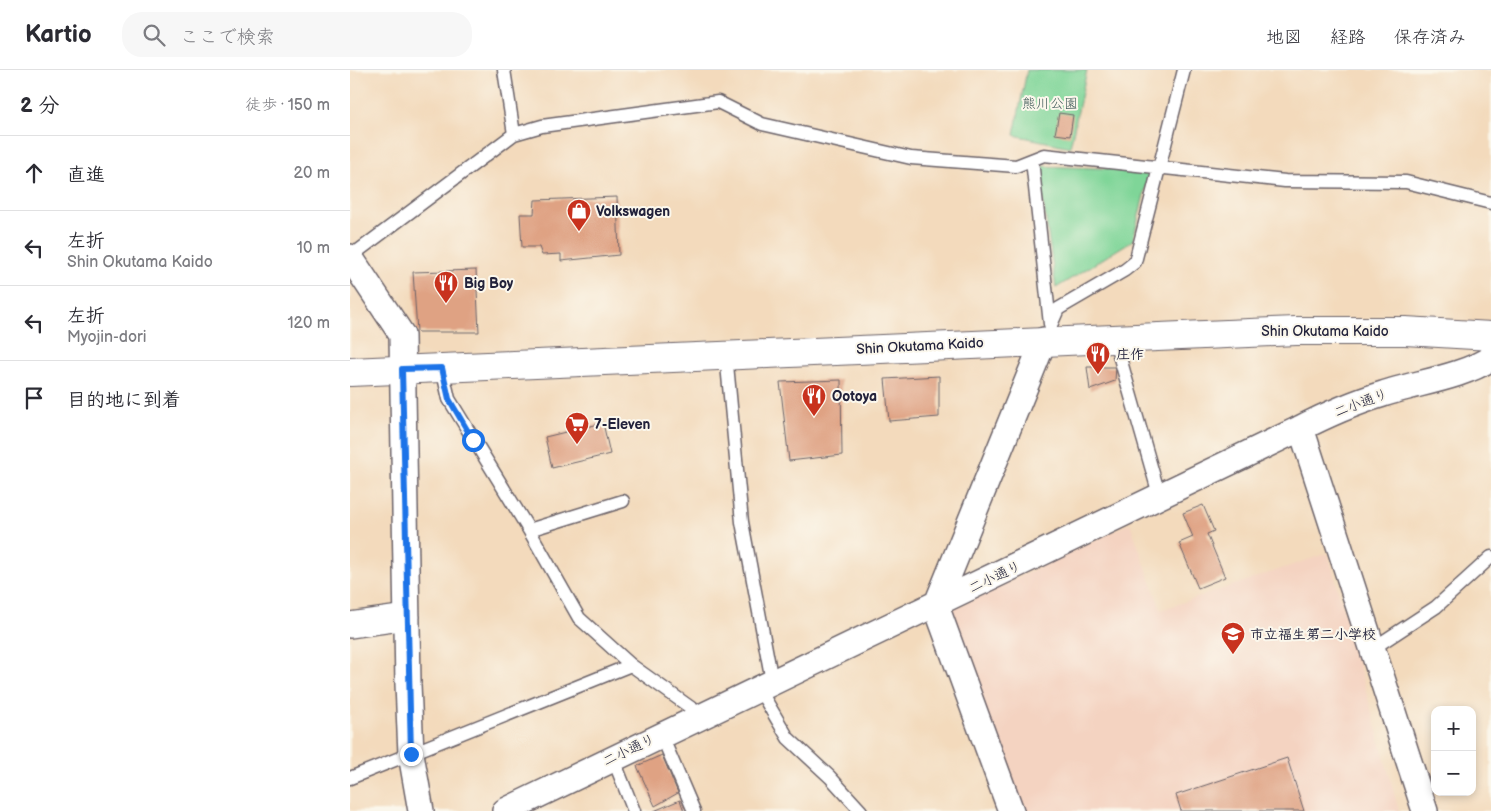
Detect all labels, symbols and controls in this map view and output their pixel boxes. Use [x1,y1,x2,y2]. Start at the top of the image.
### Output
search box [122,12,472,57]
text: Kartio [25,20,92,49]
icon: search [140,21,168,49]
text: ここで検索 [180,26,275,49]
text: 地図 [1266,27,1302,48]
text: 経路 [1330,27,1366,48]
text: 保存済み [1394,27,1466,48]
text: 2 分 [20,93,59,118]
park label: 熊川公園 [1022,95,1078,112]
text: 徒歩 · 150 m [245,96,330,115]
icon: ahead [20,159,48,187]
text: 直進 [67,164,105,187]
text: 20 m [294,164,330,183]
shop icon: Volkswagen [566,198,592,232]
place label: Volkswagen [596,203,670,220]
text: 左折 [67,230,105,253]
icon: left [20,234,48,262]
text: 10 m [297,239,330,258]
text: Shin Okutama Kaido [67,253,213,272]
restaurant icon: Big Boy [433,270,459,304]
place label: Big Boy [464,275,514,292]
text: 左折 [67,305,105,328]
icon: left [20,309,48,337]
text: 120 m [287,314,330,333]
street label: Shin Okutama Kaido [1261,323,1389,340]
text: Myojin-dori [67,328,147,347]
street label: Shin Okutama Kaido [856,334,984,358]
restaurant icon: 庄作 [1085,341,1111,375]
place label: 庄作 [1116,346,1144,363]
restaurant icon: Ootoya [801,383,827,417]
icon: arrive [20,384,48,412]
street label: 二小通り [1332,385,1390,421]
place label: Ootoya [832,388,877,405]
text: 目的地に到着 [67,389,181,412]
supermarket icon: 7-Eleven [564,411,590,445]
place label: 7-Eleven [594,416,651,433]
route start [462,429,485,452]
street label: 二小通り [966,557,1024,597]
school or university icon: 市立福生第二小学校 [1220,621,1246,655]
place label: 市立福生第二小学校 [1250,626,1376,643]
map controls [1431,706,1476,796]
button: + [1431,706,1476,751]
street label: 二小通り [600,730,658,770]
route end [400,743,423,766]
button: − [1431,751,1476,796]

